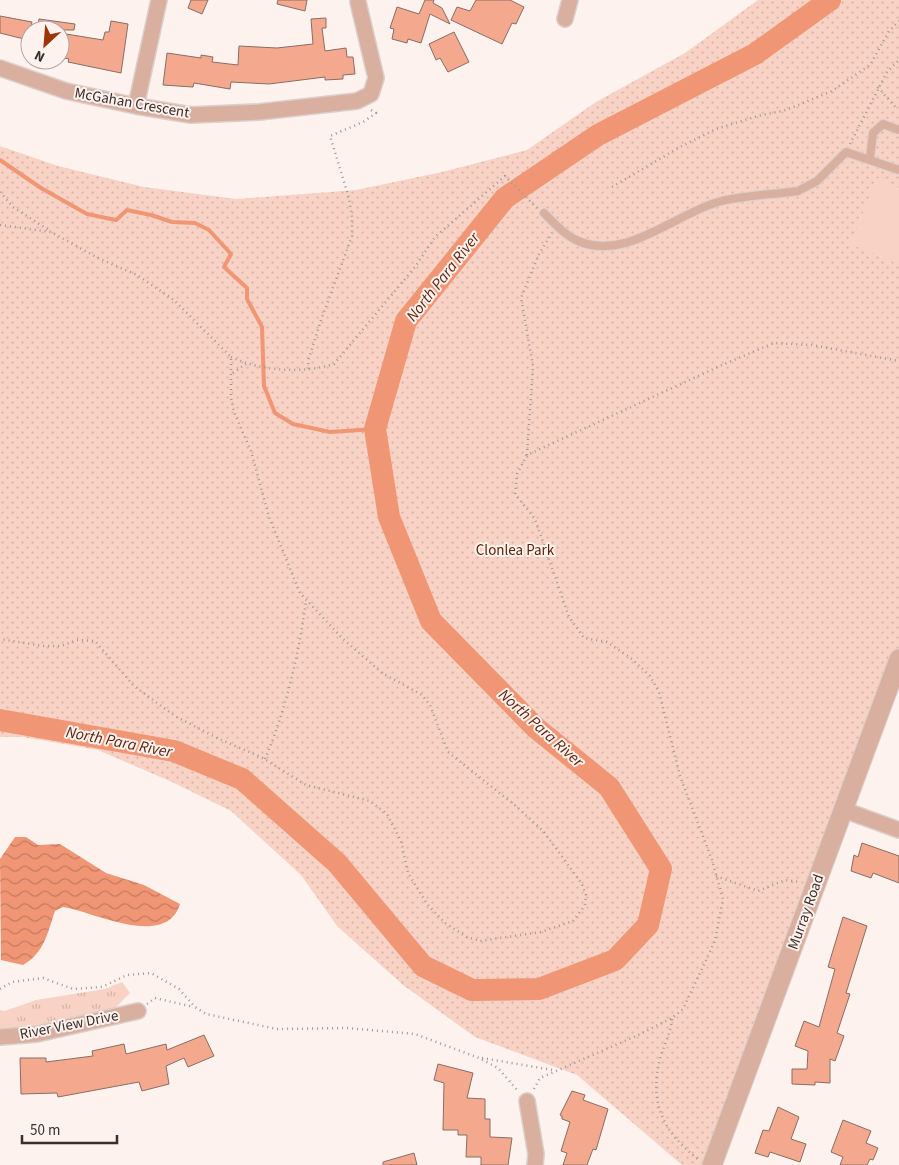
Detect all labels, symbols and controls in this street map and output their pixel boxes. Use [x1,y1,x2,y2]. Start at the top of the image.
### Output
north arrow [20,20,70,70]
text: N [31,45,48,67]
street label: McGahan Crescent [73,83,191,123]
water label: North Para River [401,227,486,326]
park label: Clonlea Park [476,540,555,561]
water label: North Para River [494,684,589,773]
water label: North Para River [64,721,175,763]
street label: Murray Road [783,871,829,953]
street label: River View Drive [18,1005,120,1045]
scale bar [22,1112,118,1144]
text: 50 m [30,1120,60,1141]

